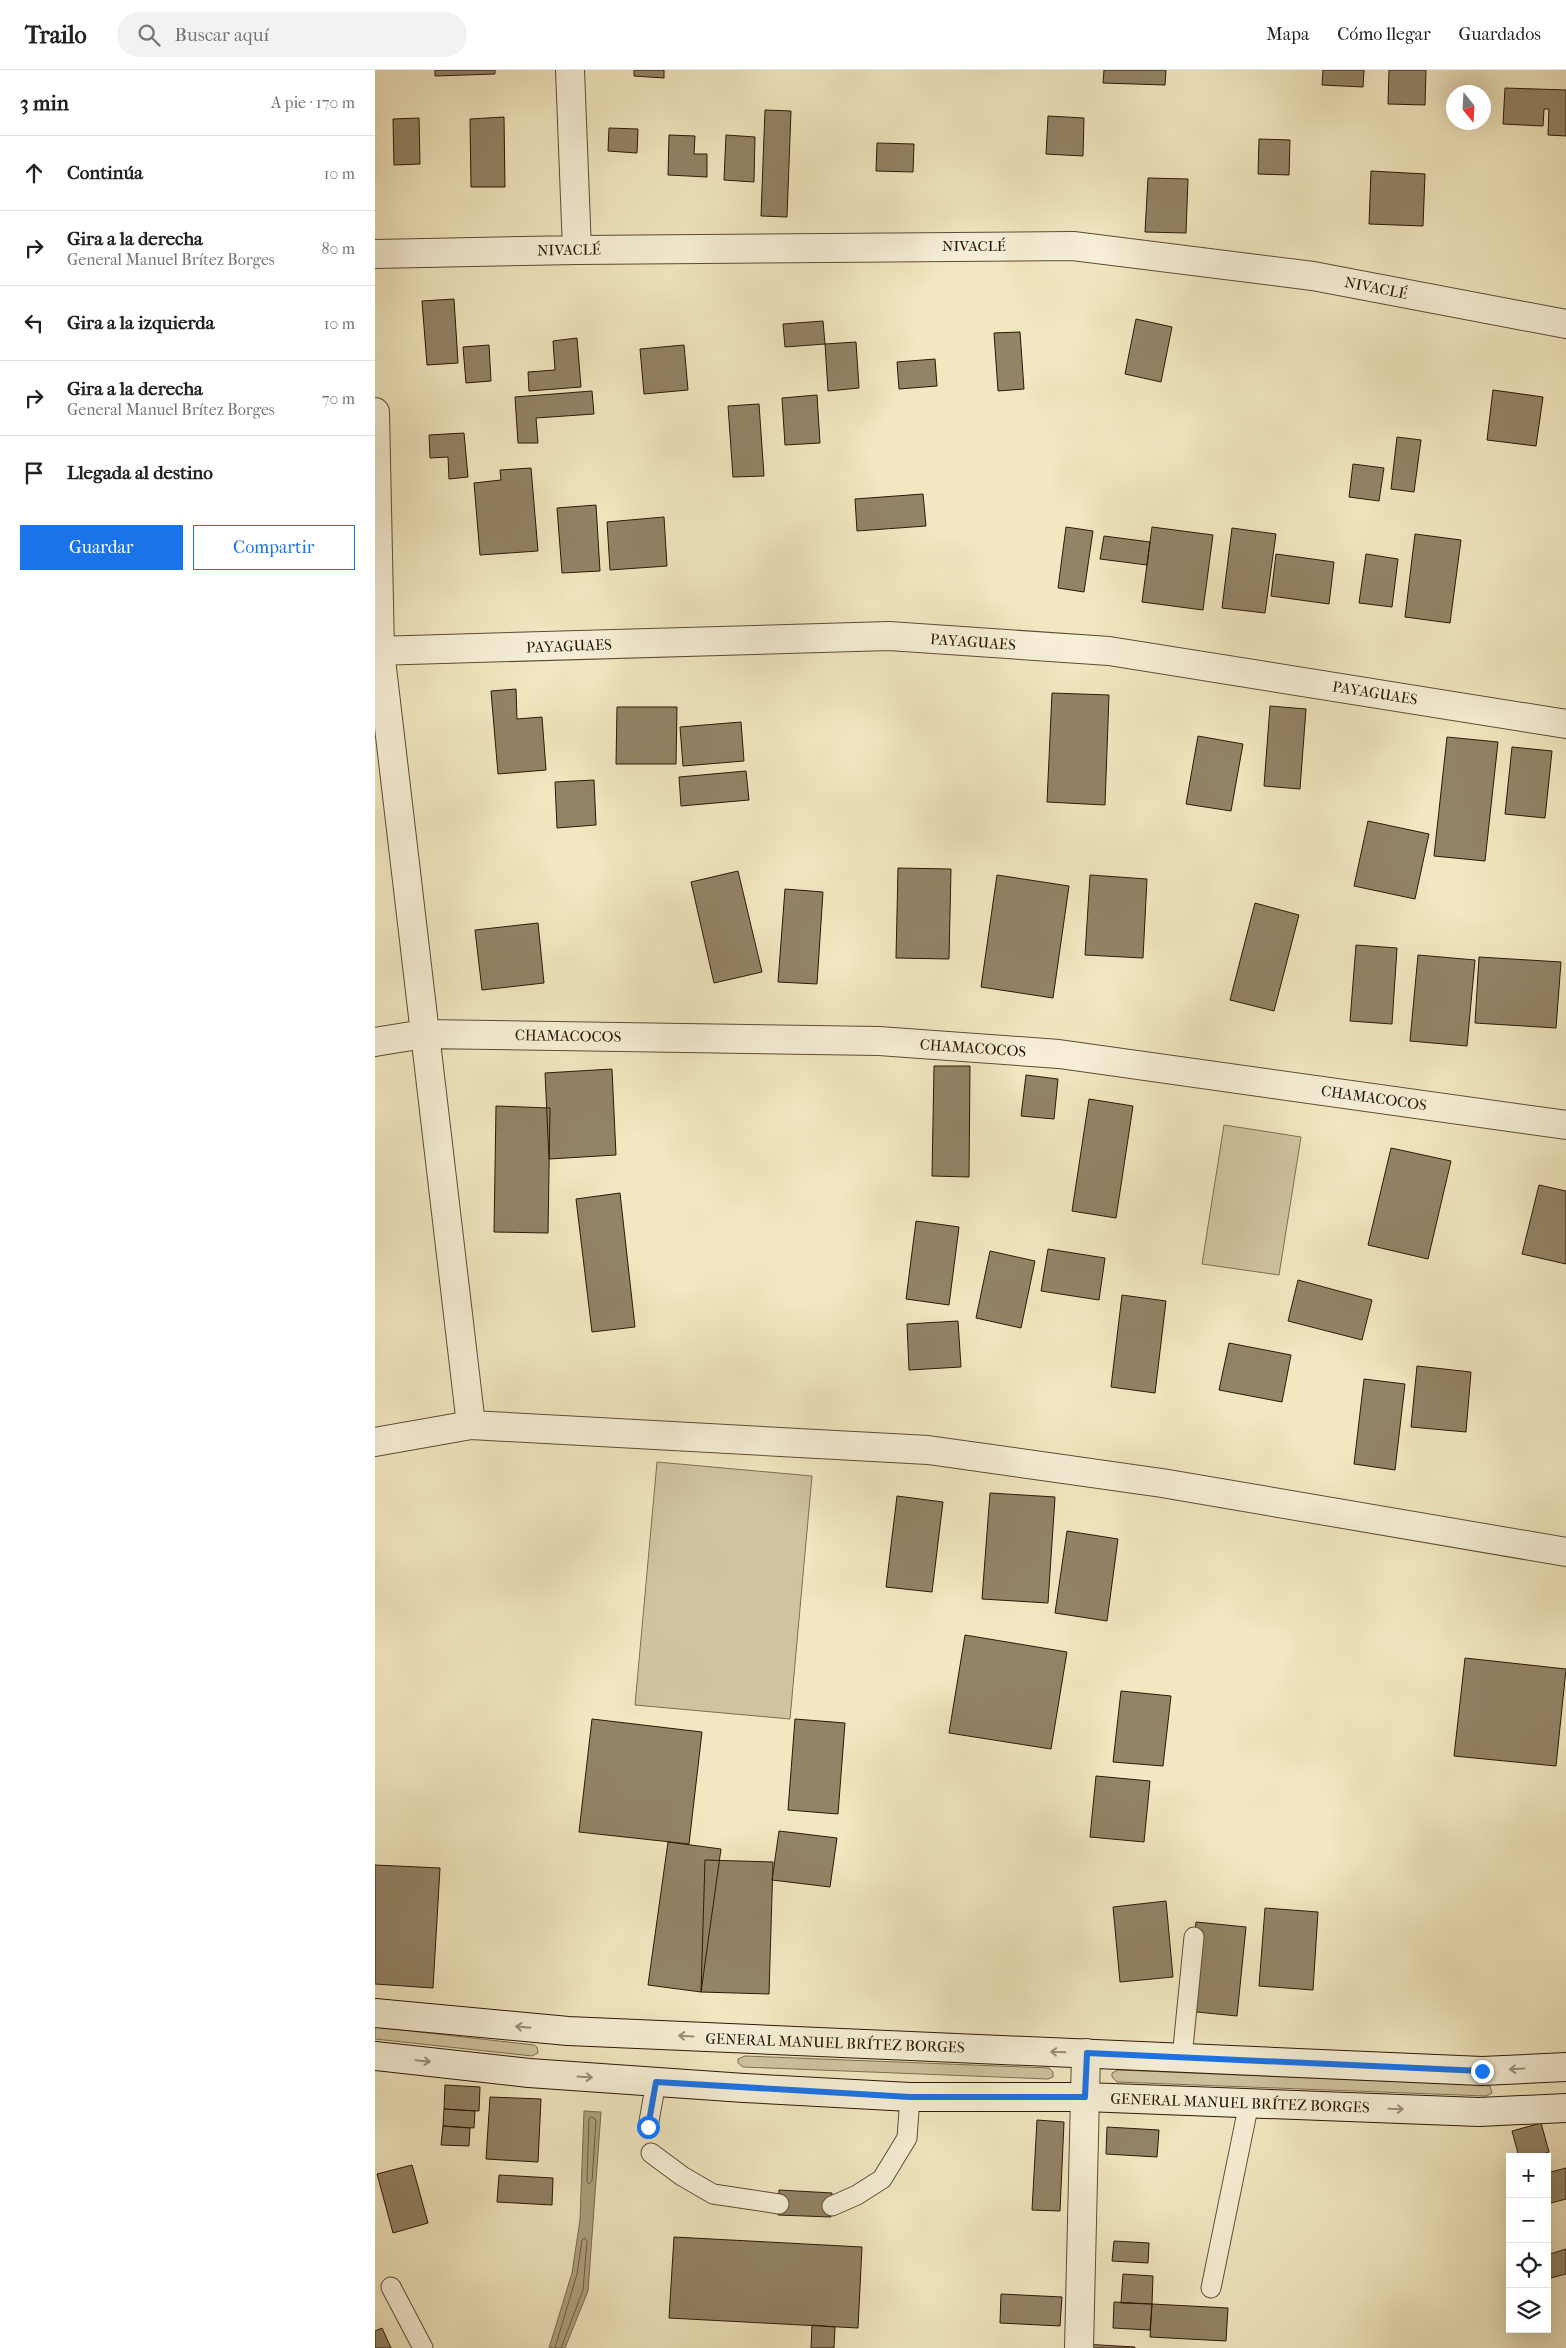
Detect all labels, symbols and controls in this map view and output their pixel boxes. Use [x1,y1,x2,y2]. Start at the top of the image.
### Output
search box [117,12,467,57]
text: Trailo [25,21,87,49]
icon: search [135,21,163,49]
text: Buscar aquí [175,24,269,46]
text: Mapa [1266,24,1309,45]
text: Cómo llegar [1337,24,1431,45]
text: Guardados [1459,24,1541,45]
north arrow [1446,85,1491,130]
text: 3 min [20,91,69,115]
text: A pie · 170 m [271,93,355,112]
icon: ahead [20,159,48,187]
text: Continúa [67,162,143,184]
text: 10 m [324,164,355,183]
text: Gira a la derecha [67,228,203,250]
icon: right [20,234,48,262]
street label: NIVACLÉ [942,237,1006,255]
text: 80 m [321,239,355,258]
street label: NIVACLÉ [537,240,601,260]
text: General Manuel Brítez Borges [67,250,275,269]
street label: NIVACLÉ [1343,273,1409,303]
icon: left [20,309,48,337]
text: Gira a la izquierda [67,312,214,334]
text: 10 m [324,314,355,333]
text: Gira a la derecha [67,378,203,400]
icon: right [20,384,48,412]
text: 70 m [322,389,355,408]
text: General Manuel Brítez Borges [67,400,275,419]
icon: arrive [20,459,48,487]
text: Llegada al destino [67,462,213,484]
button: Guardar [20,525,183,570]
button: Compartir [193,525,355,570]
street label: PAYAGUAES [930,630,1017,654]
street label: PAYAGUAES [526,635,612,656]
street label: PAYAGUAES [1331,677,1419,709]
street label: CHAMACOCOS [515,1026,622,1046]
street label: CHAMACOCOS [919,1035,1027,1061]
street label: CHAMACOCOS [1320,1082,1428,1114]
one-way arrow [516,2022,532,2032]
street label: GENERAL MANUEL BRÍTEZ BORGES [705,2029,965,2057]
one-way arrow [678,2032,694,2041]
one-way arrow [1050,2047,1066,2056]
one-way arrow [415,2056,431,2066]
route end [1471,2060,1494,2083]
one-way arrow [1510,2065,1526,2074]
one-way arrow [577,2072,593,2082]
street label: GENERAL MANUEL BRÍTEZ BORGES [1110,2089,1370,2117]
one-way arrow [1388,2104,1404,2113]
route start [637,2116,660,2139]
map controls [1506,2153,1551,2333]
button: + [1506,2153,1551,2198]
button: − [1506,2198,1551,2243]
button: locate [1506,2243,1551,2288]
button: layers [1506,2288,1551,2333]

